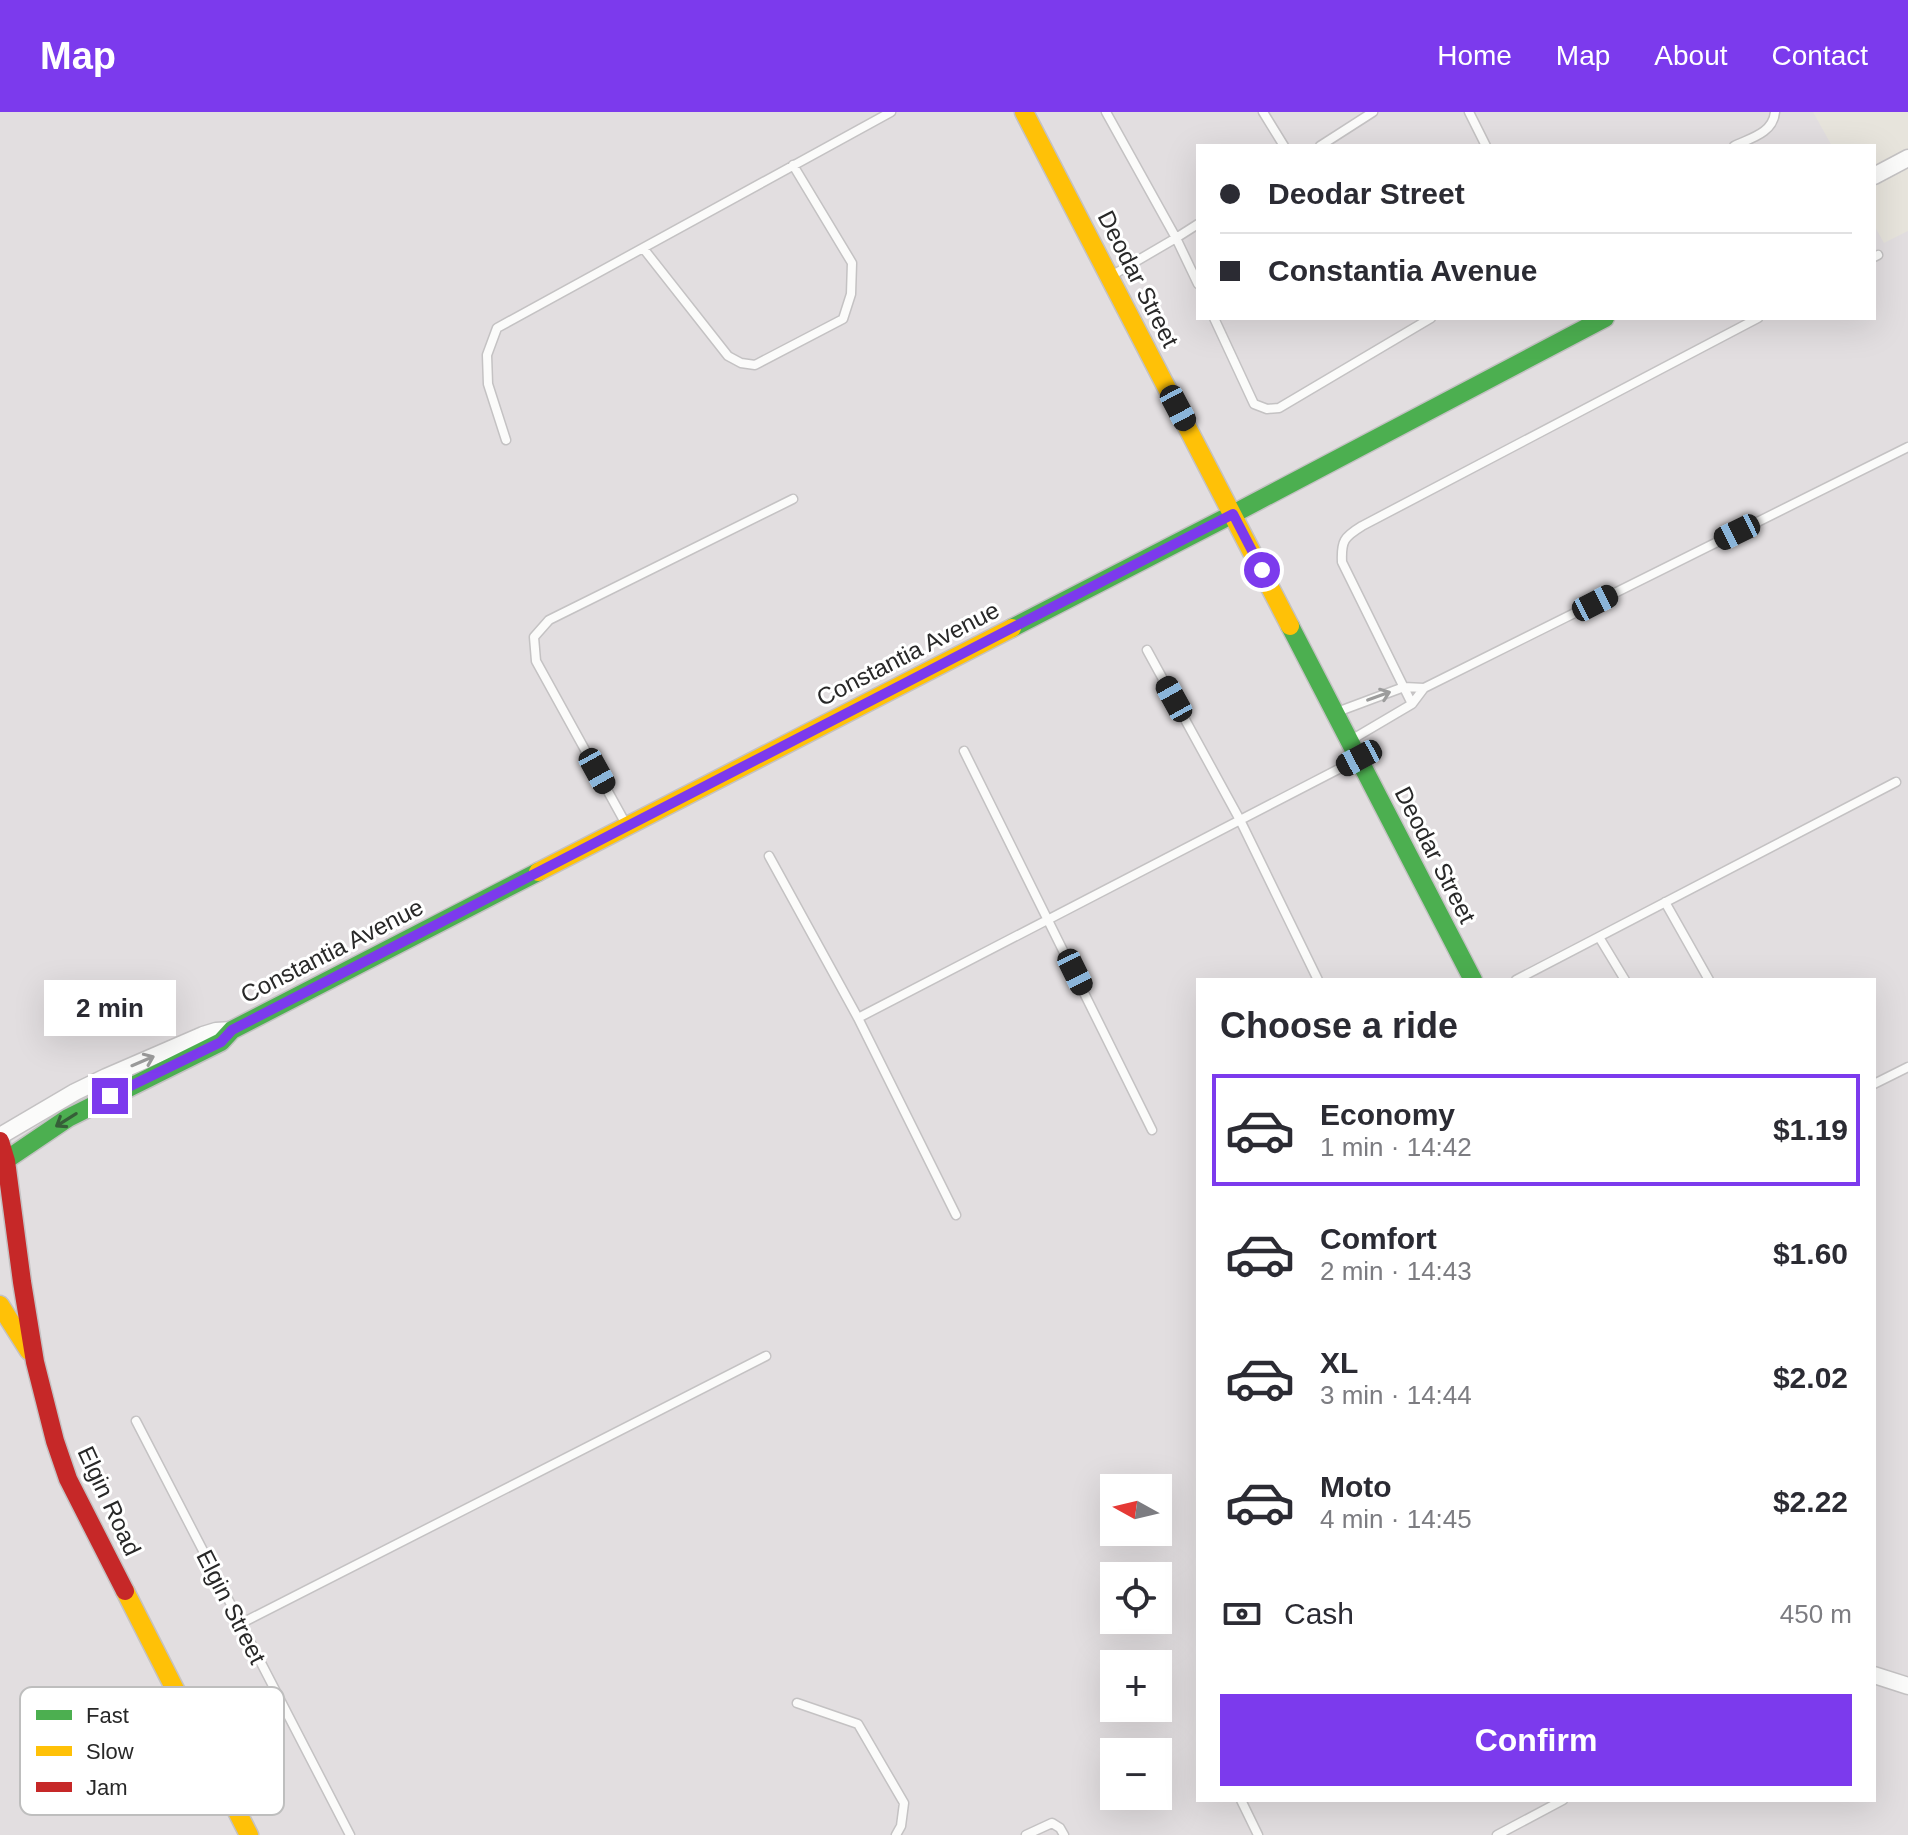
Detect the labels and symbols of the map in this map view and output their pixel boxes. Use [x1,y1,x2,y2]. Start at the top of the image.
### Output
street label: Deodar Street [1092,206,1185,352]
car [1156,381,1200,435]
car [1710,511,1764,553]
route start [1244,552,1280,588]
car [1568,581,1622,625]
street label: Constantia Avenue [812,596,1003,711]
car [1152,672,1196,726]
one-way arrow [1366,688,1391,702]
car [1332,736,1386,780]
car [575,744,619,798]
street label: Deodar Street [1389,782,1482,928]
street label: Constantia Avenue [236,893,427,1008]
car [1054,945,1096,999]
callout: 2 min [44,980,176,1036]
one-way arrow [130,1052,155,1067]
route end [92,1078,128,1114]
one-way arrow [55,1112,78,1128]
street label: Elgin Road [72,1442,147,1560]
north arrow [1100,1474,1172,1546]
street label: Elgin Street [191,1545,272,1668]
legend [20,1687,284,1815]
text: Fast [86,1703,129,1728]
text: Slow [86,1739,134,1764]
text: Jam [86,1775,128,1800]

